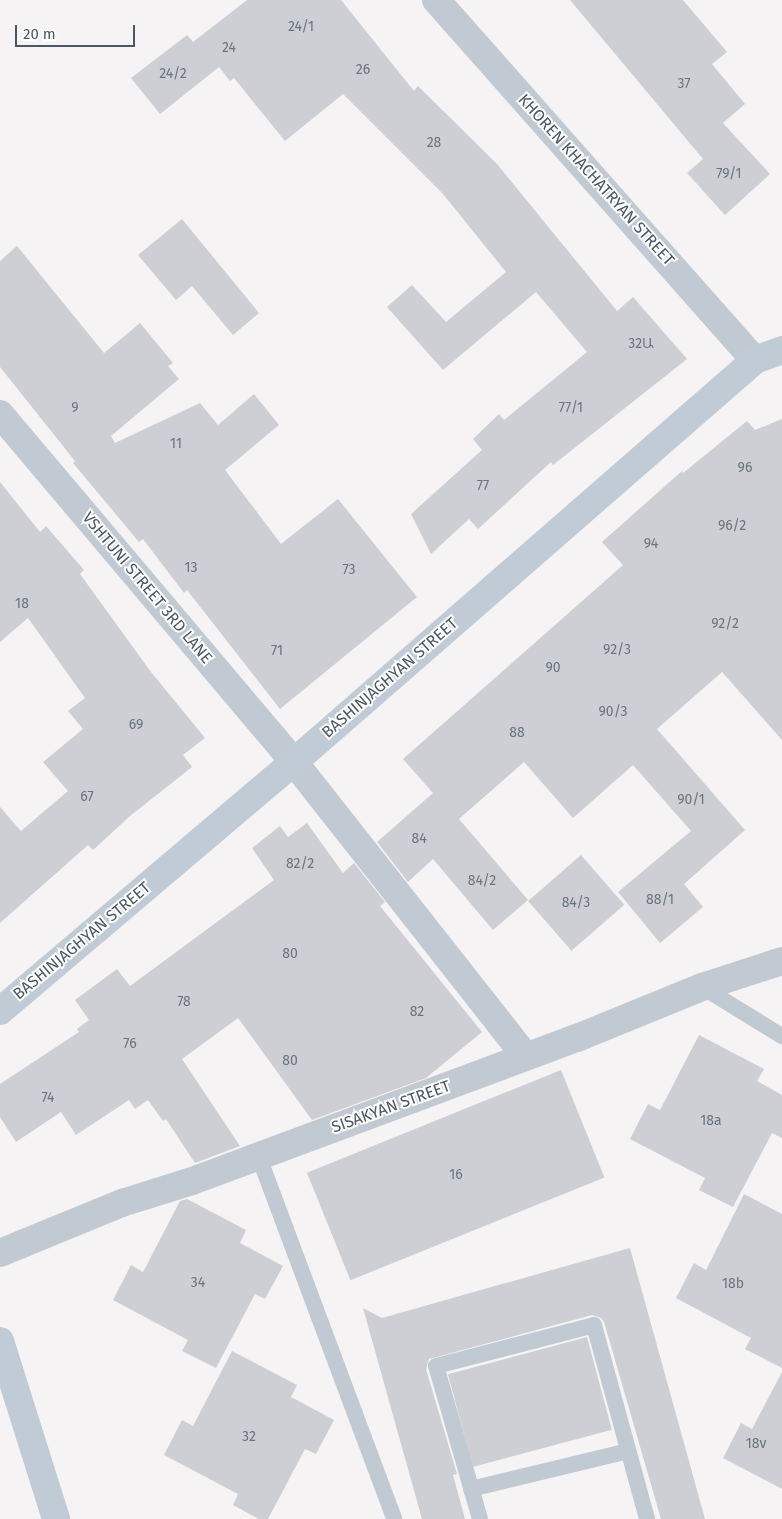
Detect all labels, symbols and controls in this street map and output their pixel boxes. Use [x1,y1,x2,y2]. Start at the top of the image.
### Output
scale bar [18,15,138,47]
house number: 24/1 [288,19,314,35]
text: 20 m [23,25,56,43]
house number: 24 [222,40,236,56]
house number: 26 [356,62,370,78]
house number: 24/2 [159,66,187,82]
house number: 37 [677,76,691,92]
street label: KHOREN KHACHATRYAN STREET [514,90,678,270]
house number: 28 [427,135,441,151]
house number: 79/1 [716,166,742,182]
house number: 32Ա [628,336,654,352]
house number: 9 [71,400,79,416]
house number: 77/1 [559,400,583,416]
house number: 11 [170,436,182,452]
house number: 96 [738,460,752,476]
house number: 77 [477,478,489,494]
street label: VSHTUNI STREET 3RD LANE [78,508,216,668]
house number: 96/2 [718,518,746,534]
house number: 94 [644,536,658,552]
house number: 13 [184,560,198,576]
house number: 73 [342,562,356,578]
house number: 18 [15,596,29,612]
street label: BASHINJAGHYAN STREET [318,614,462,742]
house number: 92/2 [711,616,739,632]
house number: 92/3 [603,642,631,658]
house number: 71 [271,643,283,659]
house number: 90 [545,660,561,676]
house number: 90/3 [598,704,628,720]
house number: 69 [129,717,143,733]
house number: 88 [509,725,525,741]
house number: 67 [80,789,94,805]
house number: 90/1 [677,792,705,808]
house number: 84 [411,831,427,847]
house number: 82/2 [286,856,314,872]
house number: 84/2 [468,873,496,889]
street label: BASHINJAGHYAN STREET [10,878,154,1004]
house number: 88/1 [646,892,674,908]
house number: 84/3 [562,895,590,911]
house number: 80 [282,946,298,962]
house number: 78 [177,994,191,1010]
house number: 82 [410,1004,424,1020]
house number: 76 [123,1036,137,1052]
house number: 80 [282,1053,298,1069]
street label: SISAKYAN STREET [329,1077,453,1137]
house number: 74 [41,1090,55,1106]
house number: 18a [700,1113,722,1129]
house number: 16 [449,1167,463,1183]
house number: 34 [191,1275,205,1291]
house number: 18b [722,1276,744,1292]
house number: 32 [242,1429,256,1445]
house number: 18v [746,1436,766,1452]

